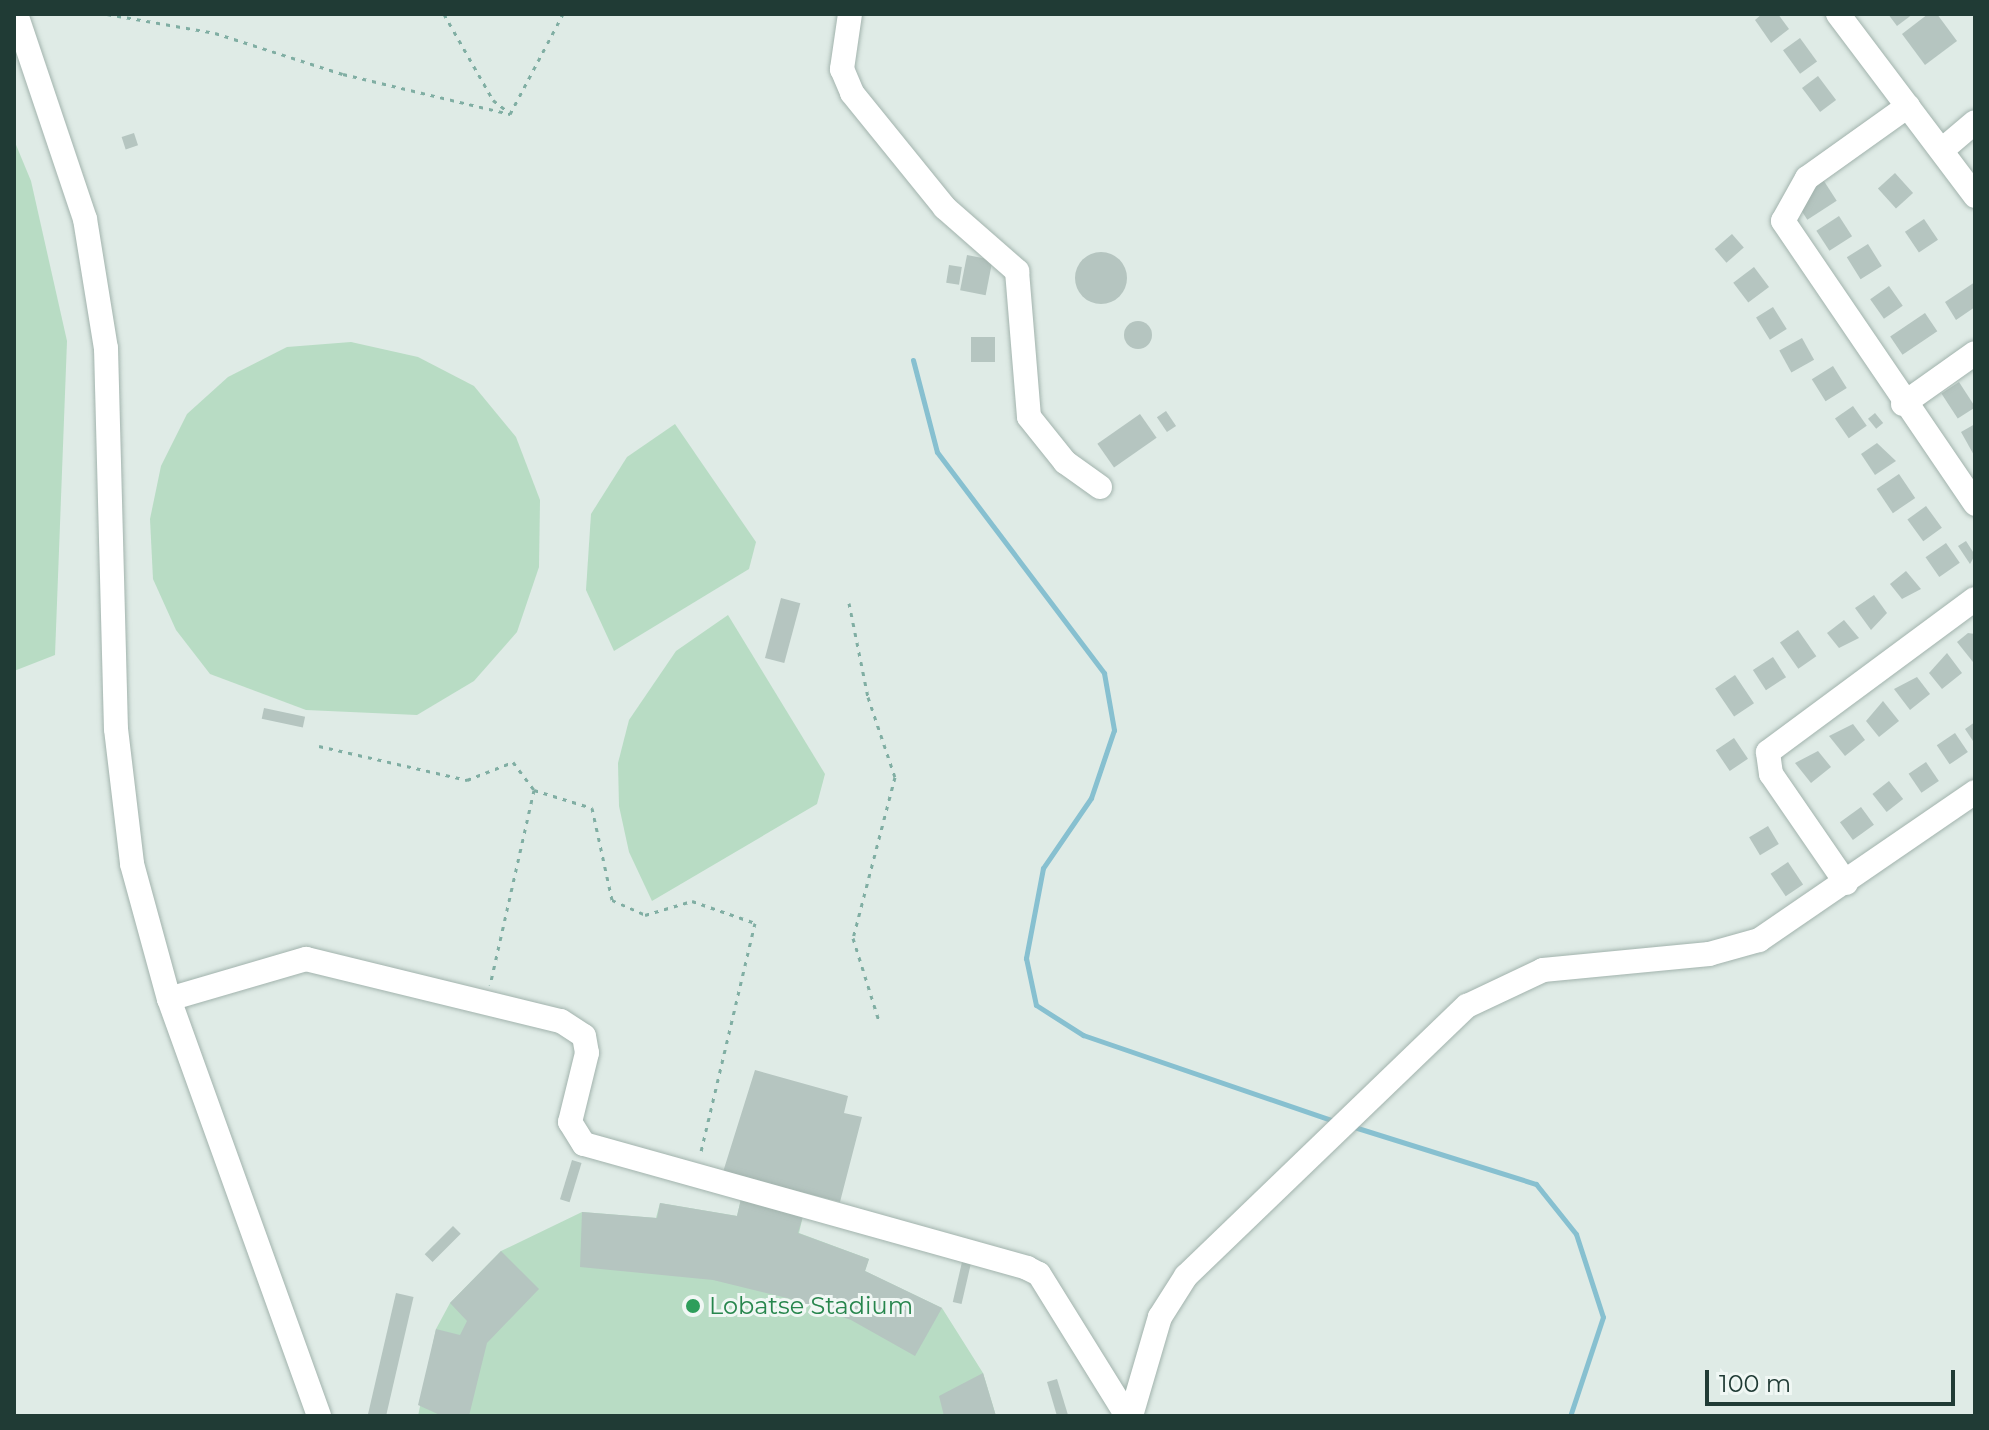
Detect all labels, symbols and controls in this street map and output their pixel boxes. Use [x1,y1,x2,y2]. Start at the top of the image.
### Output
place label: Lobatse Stadium [709,1292,913,1320]
marker: Lobatse Stadium [684,1297,702,1315]
scale bar [1709,1354,1959,1404]
text: 100 m [1719,1369,1791,1398]

